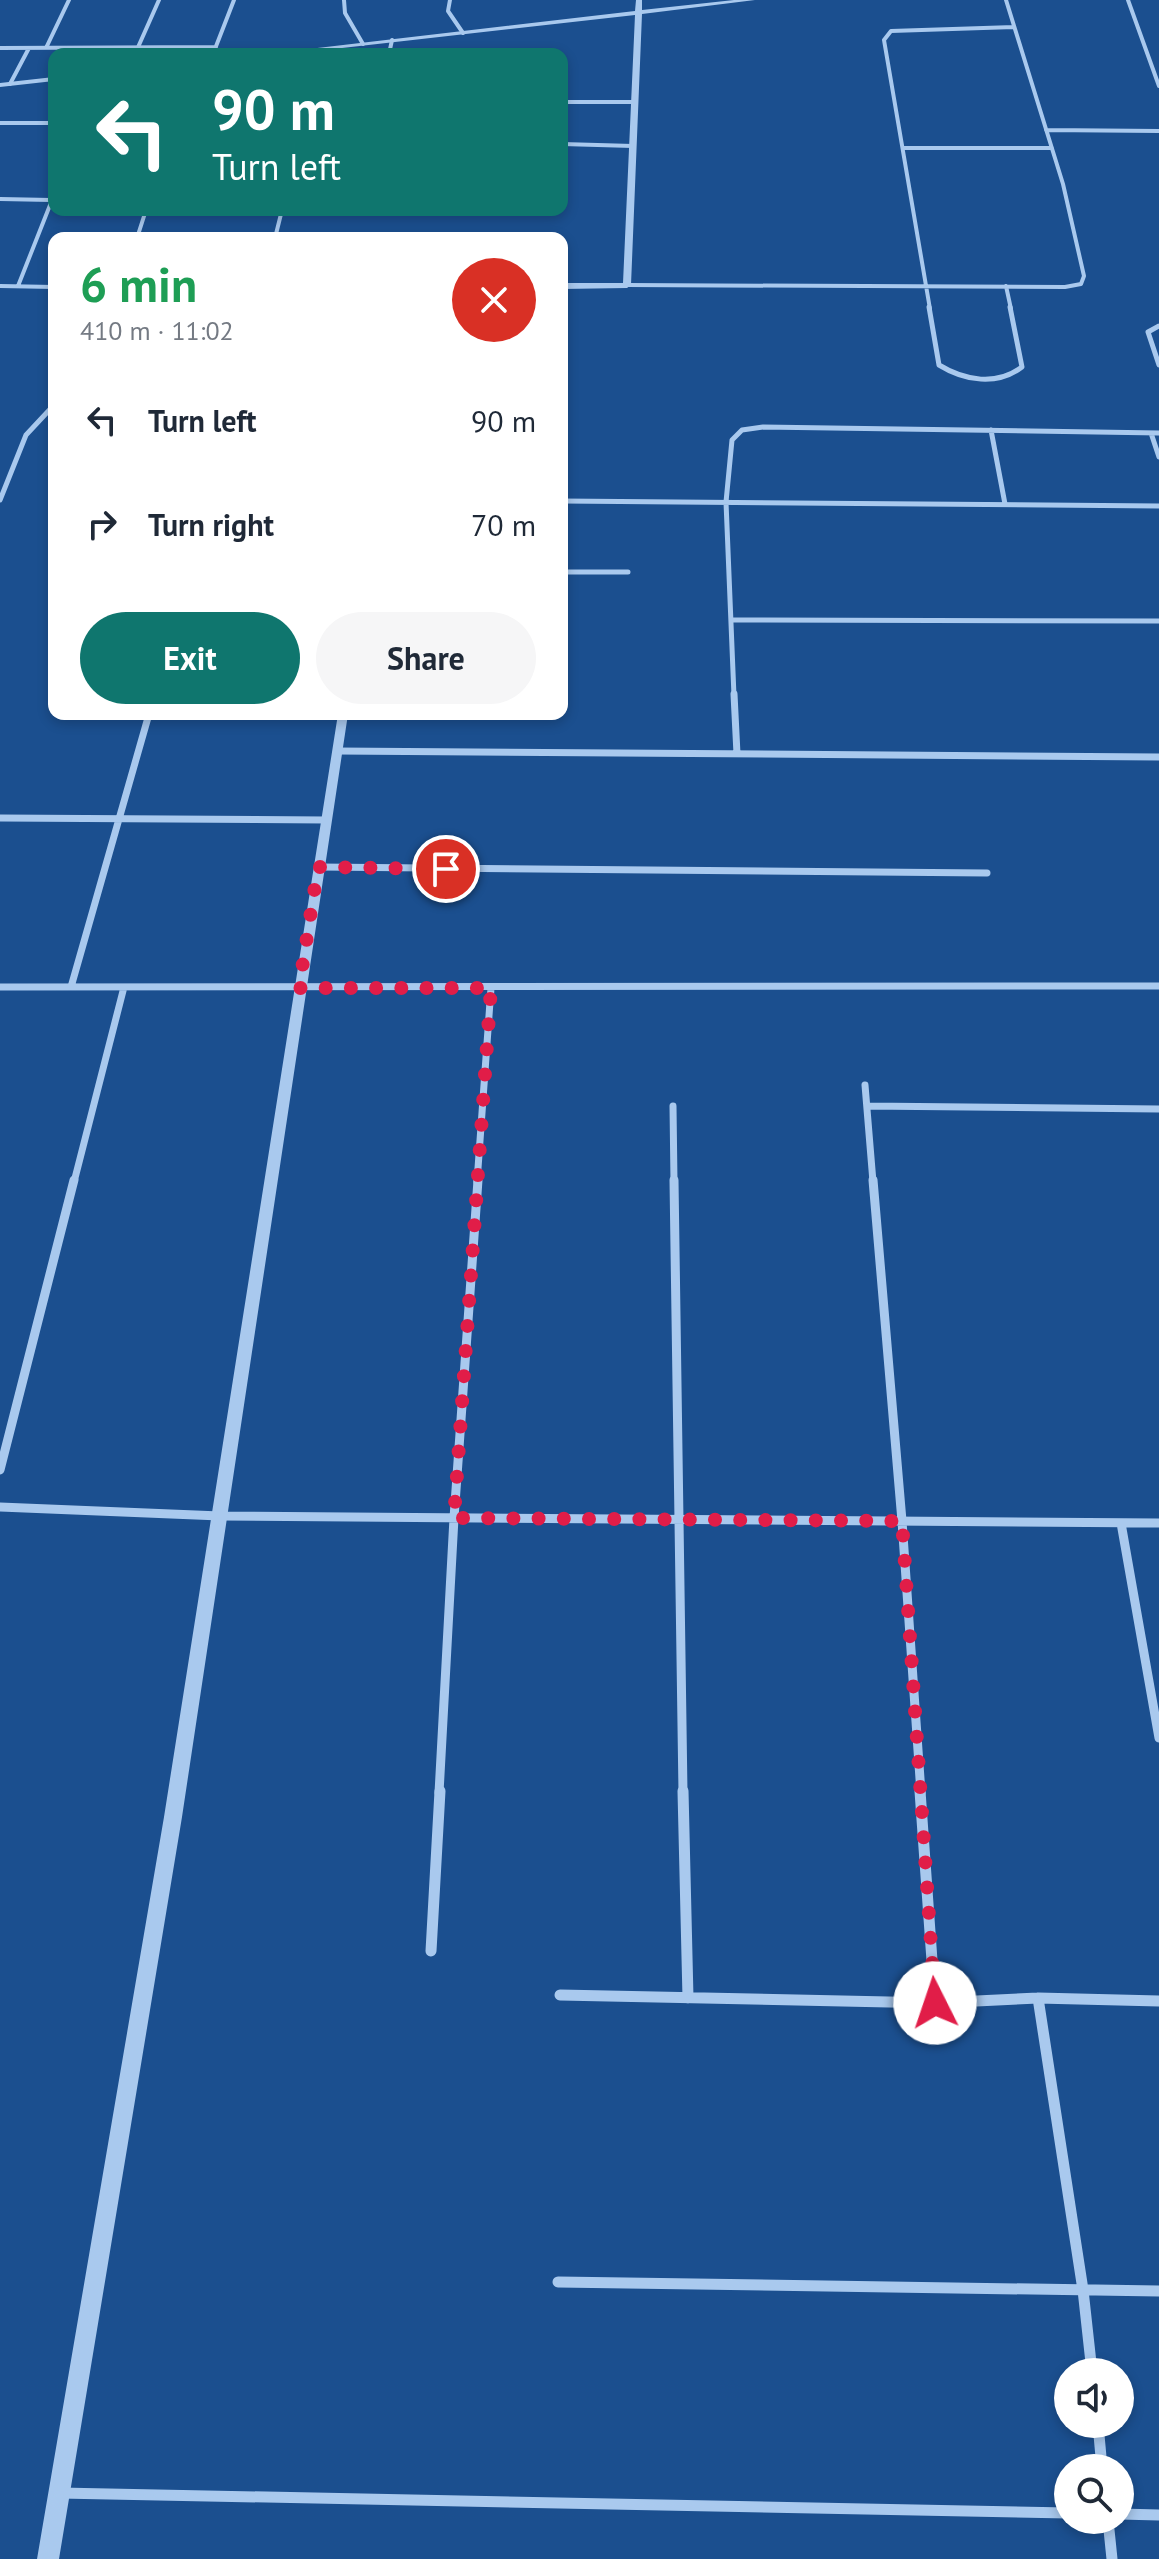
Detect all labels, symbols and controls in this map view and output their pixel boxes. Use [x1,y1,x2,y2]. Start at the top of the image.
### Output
text: 90 m [212,73,335,145]
icon: left [80,80,184,184]
text: Turn left [212,143,341,190]
text: 6 min [80,253,197,315]
button: close [452,258,536,342]
text: 410 m · 11:02 [80,314,234,347]
icon: left [80,398,124,442]
text: Turn left [148,401,256,440]
text: 90 m [471,401,536,440]
icon: right [80,502,124,546]
text: Turn right [148,505,274,544]
text: 70 m [471,505,536,544]
button: Exit [80,612,300,704]
button: Share [316,612,536,704]
pin [412,835,480,903]
icon: arrive [424,847,468,891]
position arrow [893,1961,977,2045]
map controls [1054,2358,1134,2534]
button: sound [1054,2358,1134,2438]
button: search [1054,2454,1134,2534]

